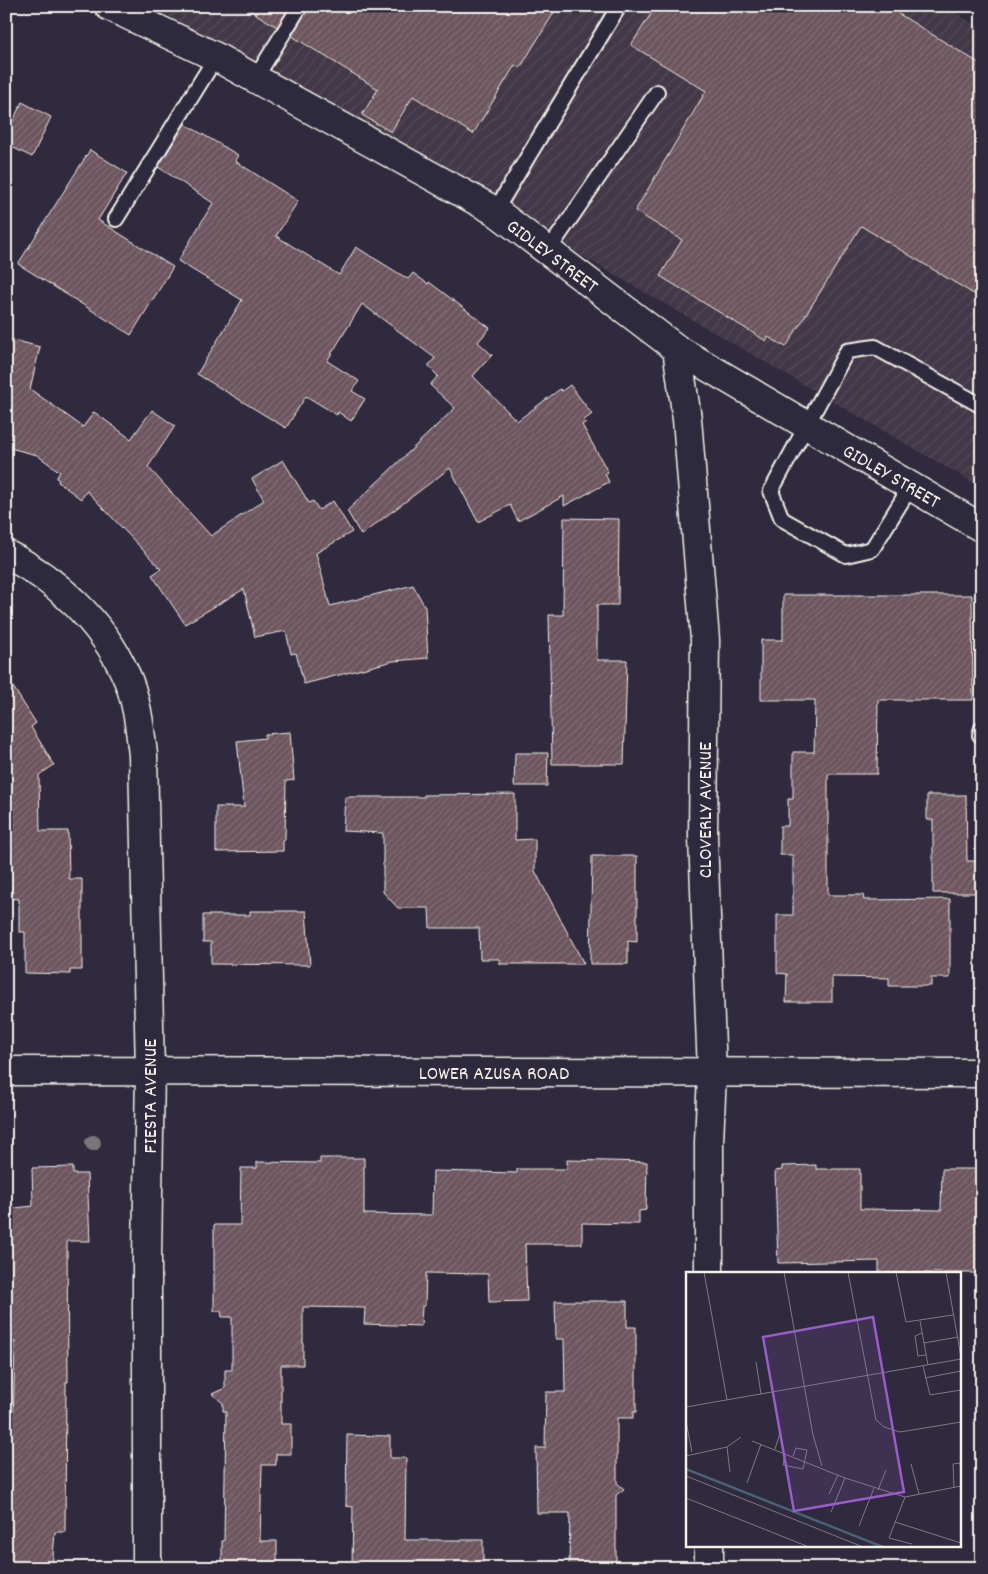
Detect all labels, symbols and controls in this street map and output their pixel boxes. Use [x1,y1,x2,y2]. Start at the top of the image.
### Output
street label: GIDLEY STREET [499,214,603,301]
street label: GIDLEY STREET [837,438,944,517]
street label: CLOVERLY AVENUE [693,742,721,878]
street label: FIESTA AVENUE [138,1039,166,1153]
street label: LOWER AZUSA ROAD [419,1061,569,1089]
inset map [686,1272,960,1546]

